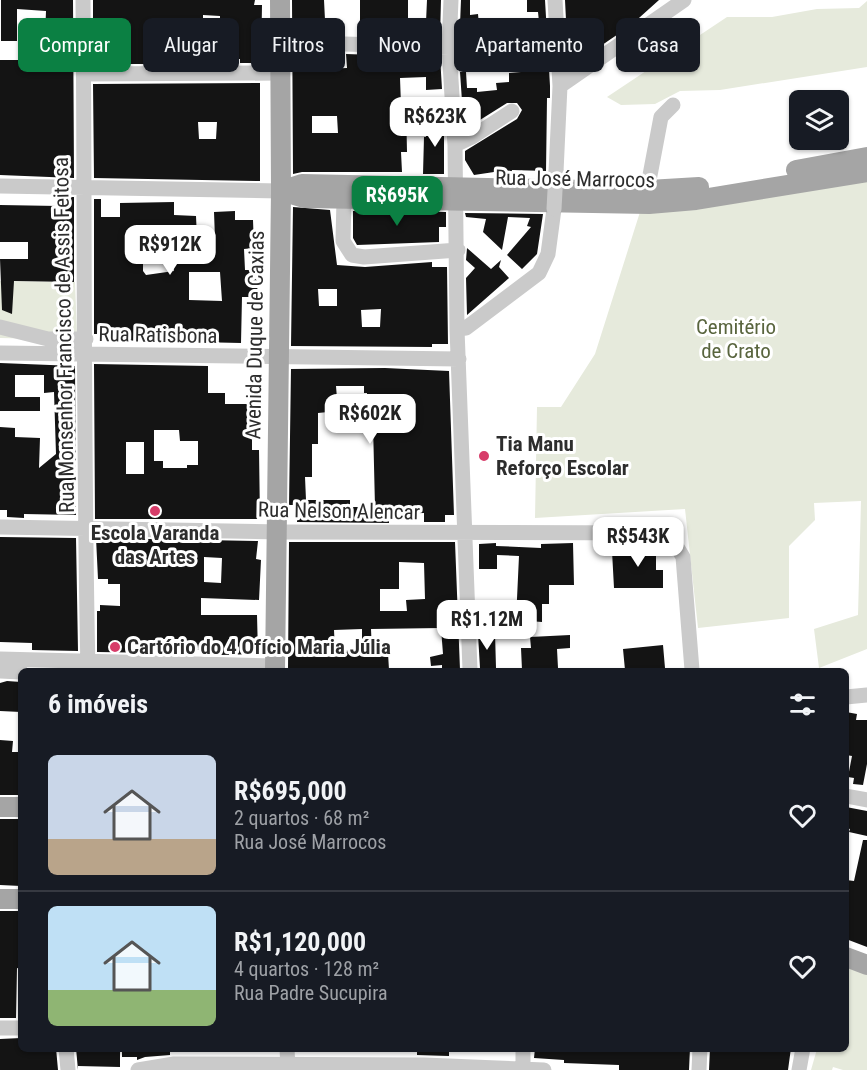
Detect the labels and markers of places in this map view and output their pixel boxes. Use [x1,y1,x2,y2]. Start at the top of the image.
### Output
pin: R$623K [386,97,484,148]
pin: R$695K [348,176,446,227]
pin: R$912K [121,225,219,276]
pin: R$602K [321,394,419,445]
place label: Tia Manu Reforço Escolar [496,432,629,480]
marker: Tia Manu Reforço Escolar [477,449,491,463]
marker: Escola Varanda das Artes [148,504,162,518]
pin: R$543K [589,517,687,568]
place label: Escola Varanda das Artes [91,521,219,569]
pin: R$1.12M [432,600,542,651]
place label: Cartório do 4 Ofício Maria Júlia [127,635,391,659]
marker: Cartório do 4 Ofício Maria Júlia [108,640,122,654]

